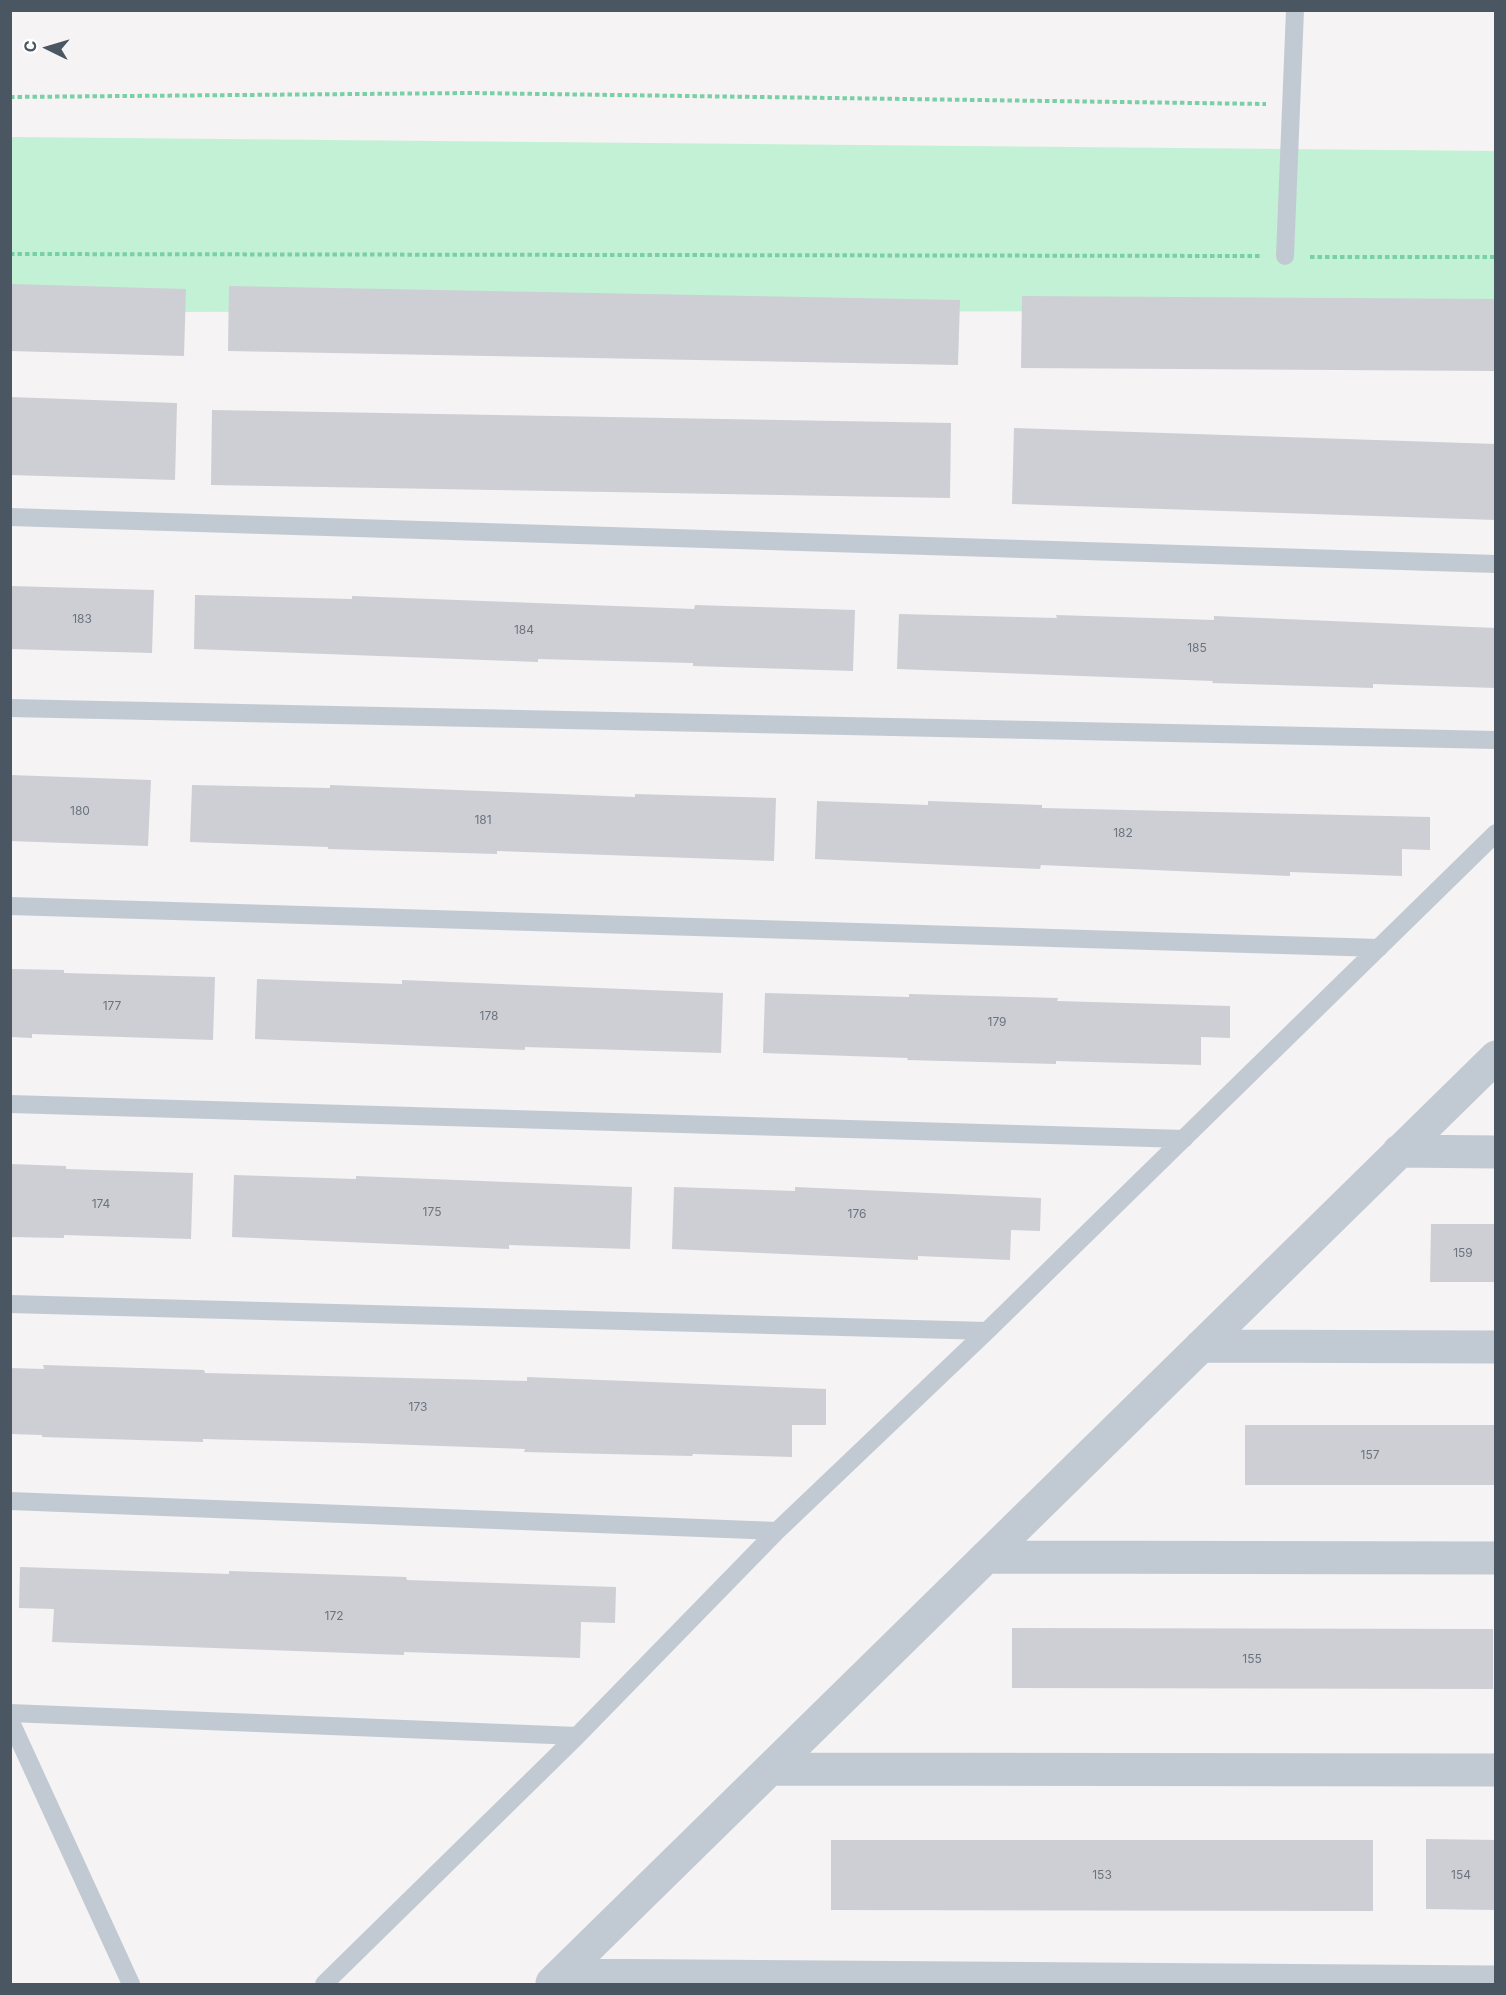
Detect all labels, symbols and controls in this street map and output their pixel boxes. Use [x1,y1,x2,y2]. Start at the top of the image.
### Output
north arrow [18,18,78,78]
text: С [20,40,41,53]
house number: 183 [72,612,92,626]
house number: 184 [514,623,534,637]
house number: 185 [1187,641,1207,655]
house number: 180 [70,804,90,818]
house number: 181 [474,813,492,827]
house number: 182 [1113,826,1133,840]
house number: 177 [103,999,121,1013]
house number: 178 [480,1009,498,1023]
house number: 179 [988,1015,1006,1029]
house number: 174 [92,1197,110,1211]
house number: 175 [423,1205,441,1219]
house number: 176 [848,1207,866,1221]
house number: 159 [1453,1246,1473,1260]
house number: 173 [409,1400,427,1414]
house number: 157 [1361,1448,1379,1462]
house number: 172 [325,1609,343,1623]
house number: 155 [1242,1652,1262,1666]
house number: 153 [1092,1868,1112,1882]
house number: 154 [1451,1868,1471,1882]

